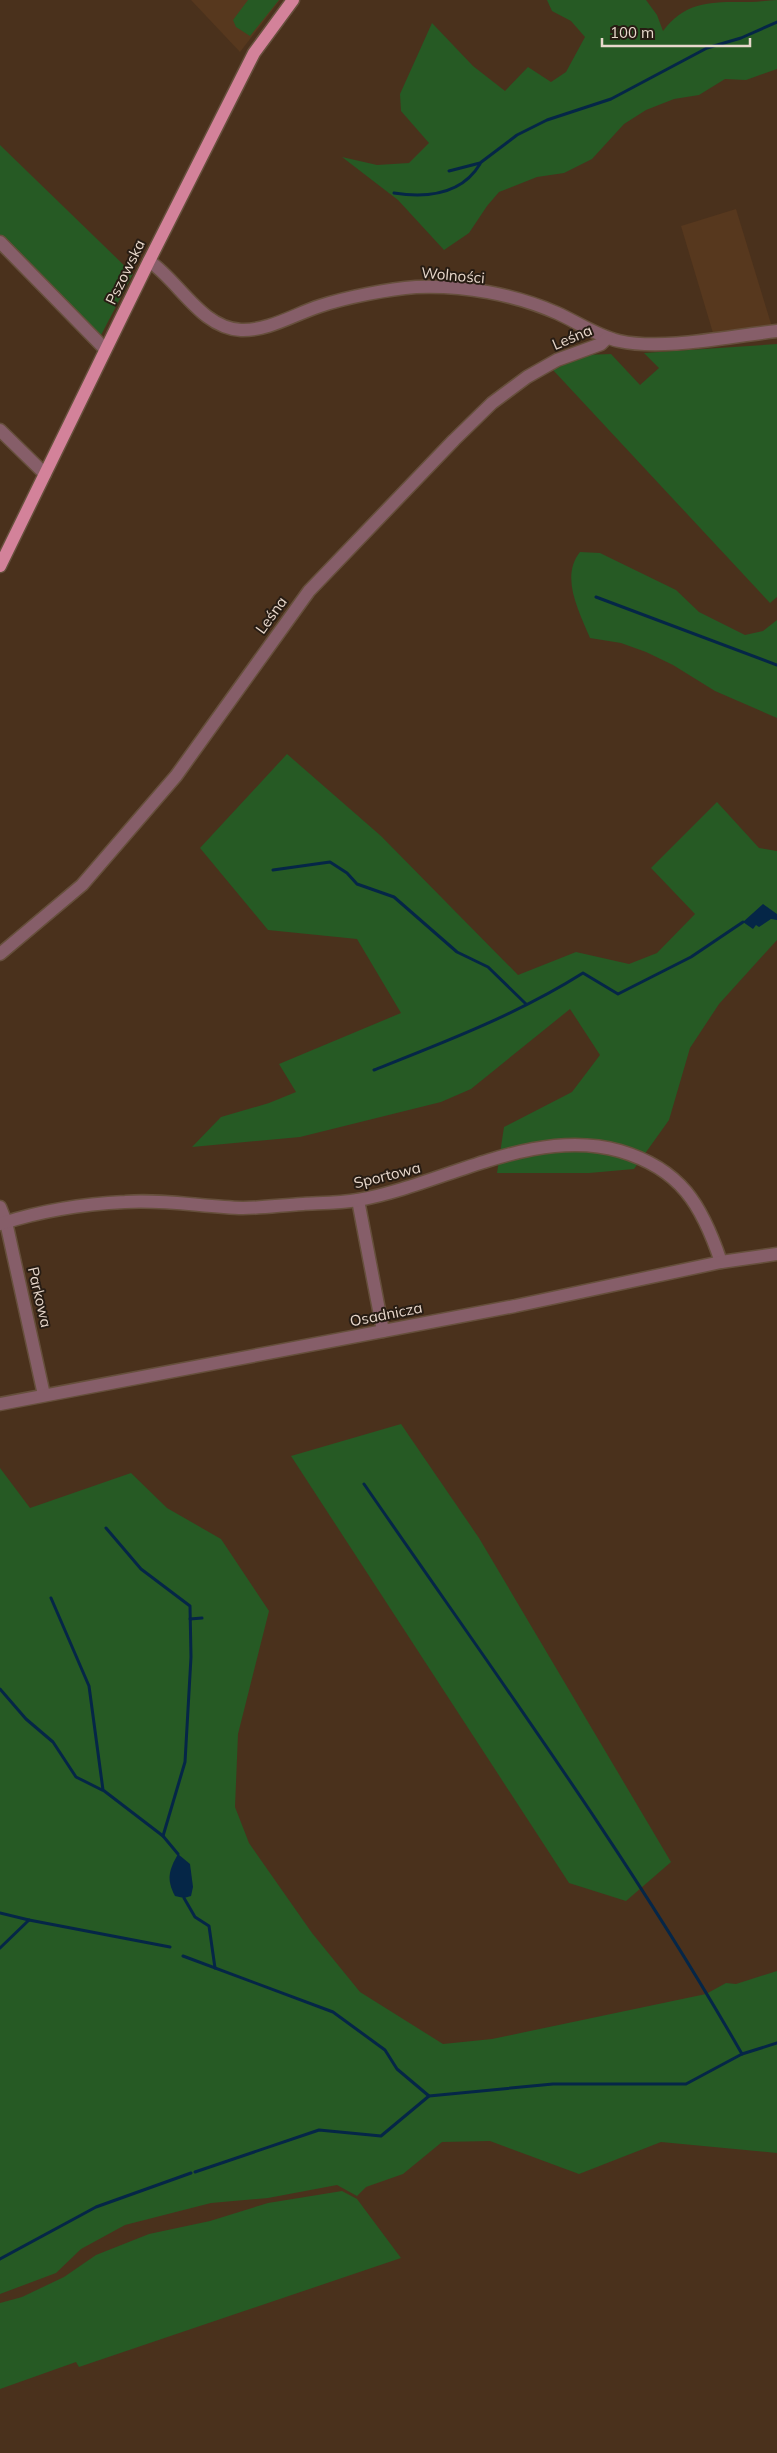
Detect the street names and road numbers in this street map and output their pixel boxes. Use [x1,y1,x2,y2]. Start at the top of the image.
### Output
street label: Pszowska [101,236,149,308]
street label: Wolności [420,263,486,287]
street label: Leśna [549,320,595,354]
street label: Leśna [251,593,291,637]
street label: Sportowa [352,1158,422,1192]
street label: Parkowa [24,1265,56,1329]
street label: Osadnicza [348,1298,424,1330]

